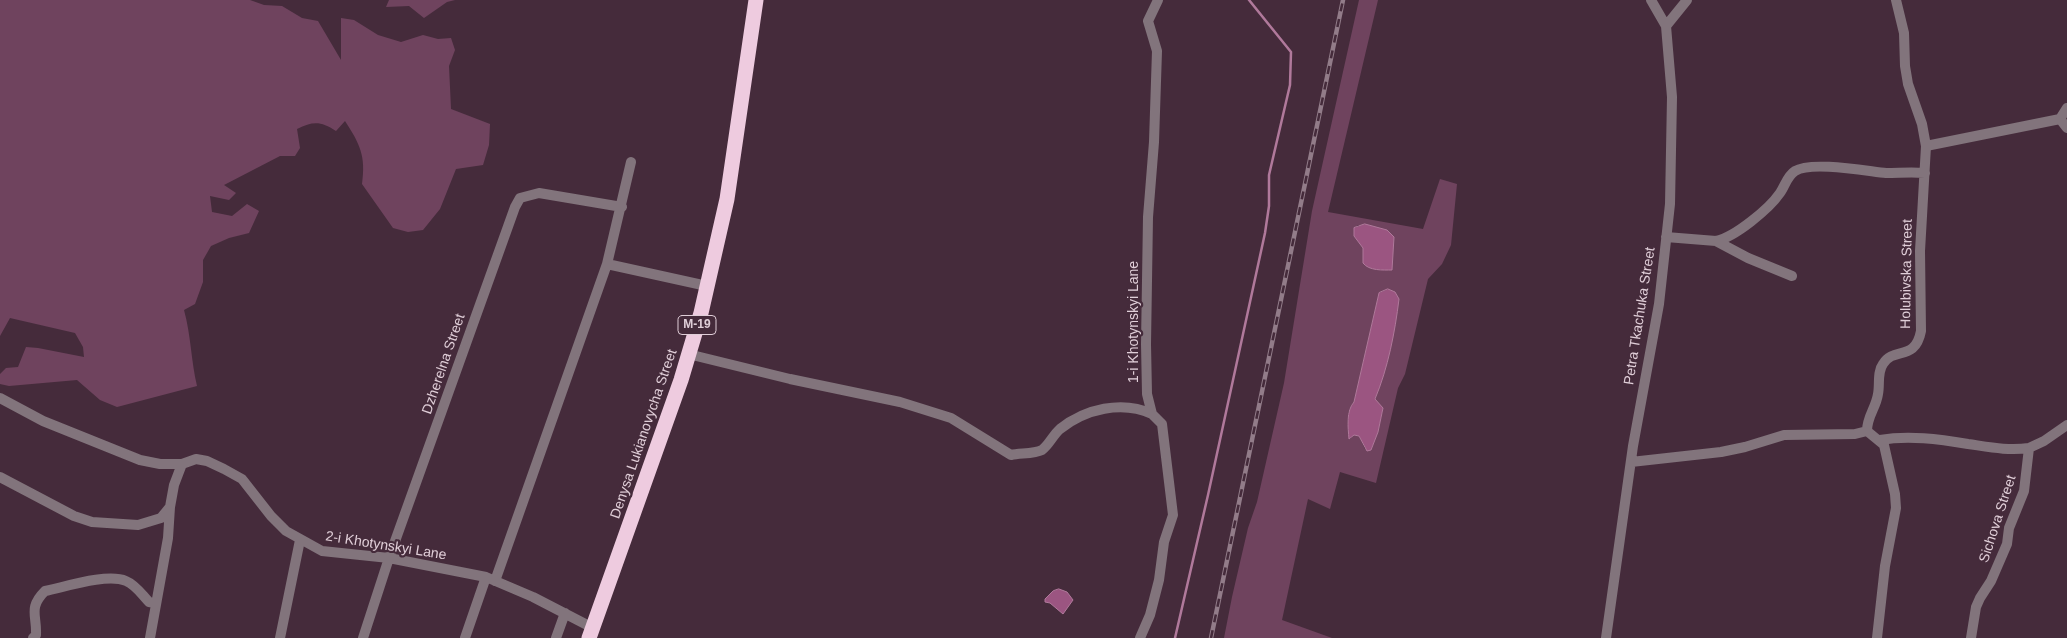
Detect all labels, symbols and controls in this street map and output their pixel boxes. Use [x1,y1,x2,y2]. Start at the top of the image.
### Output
street label: Holubivska Street [1898,219,1916,329]
street label: Petra Tkachuka Street [1621,246,1659,386]
street label: 1-i Khotynskyi Lane [1126,261,1142,383]
street label: Dzherelna Street [419,312,469,416]
road number: М-19 [678,316,716,334]
street label: Denysa Lukianovycha Street [607,347,681,521]
street label: Sichova Street [1976,473,2020,565]
street label: 2-i Khotynskyi Lane [324,528,448,564]

